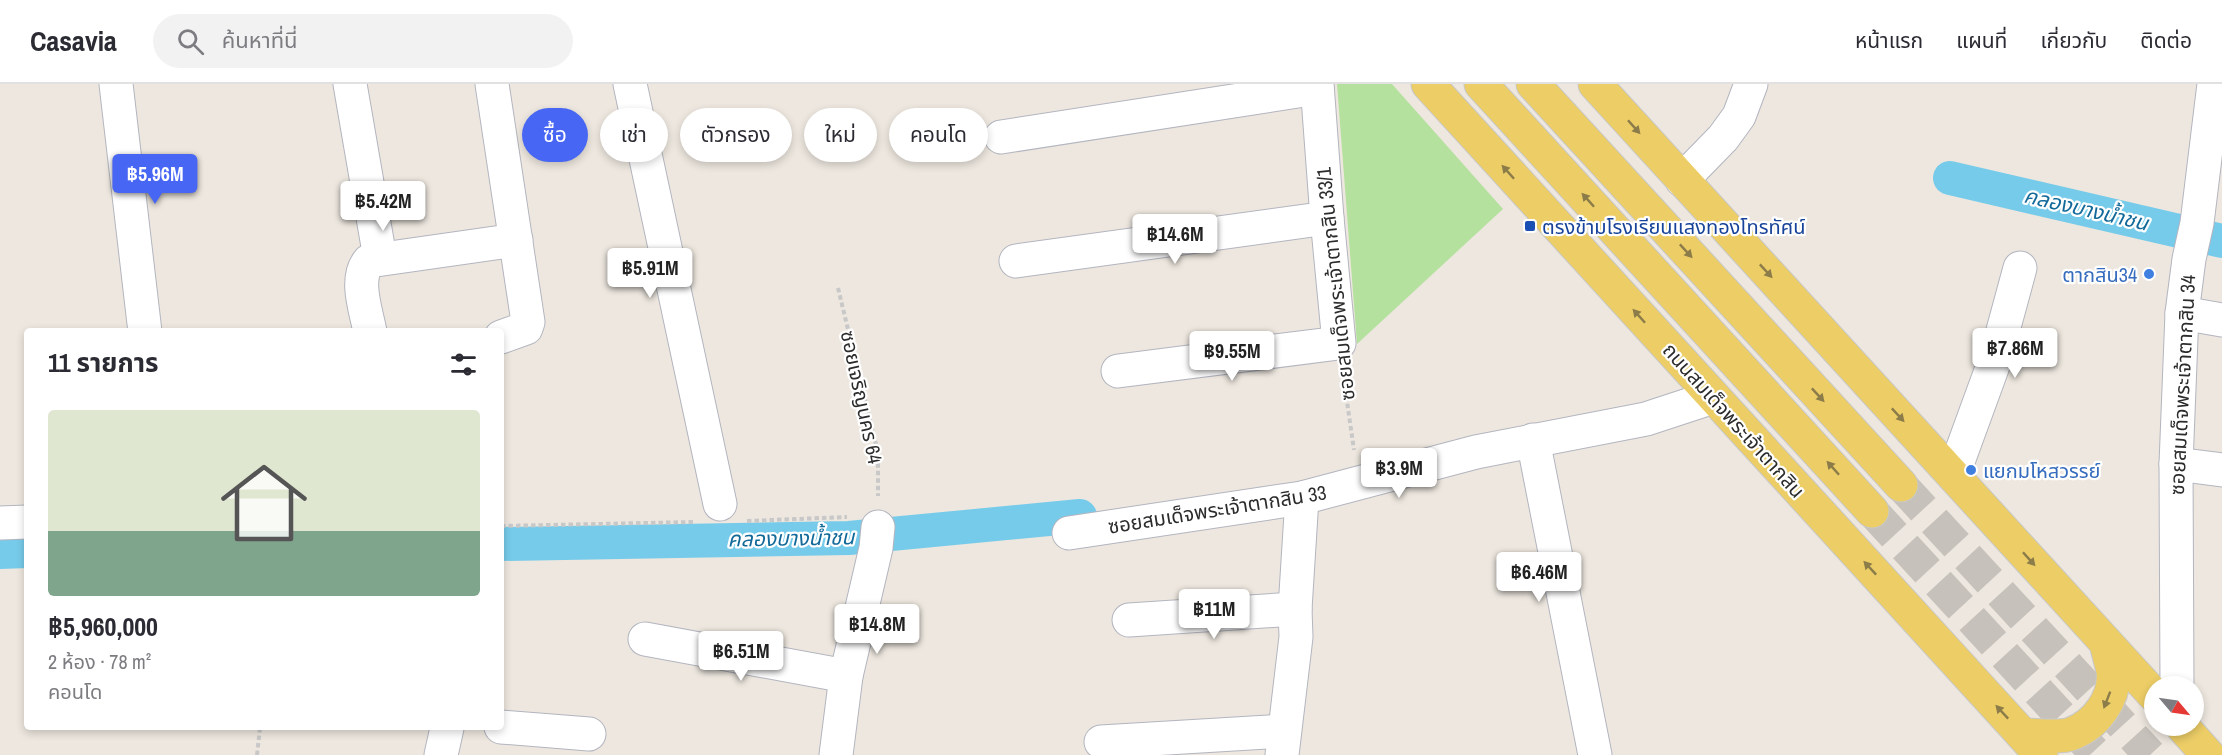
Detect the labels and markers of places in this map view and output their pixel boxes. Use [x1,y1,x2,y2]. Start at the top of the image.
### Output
pin: ฿5.96M [106,154,204,205]
pin: ฿5.42M [334,181,432,232]
place label: ตรงข้ามโรงเรียนแสงทองโทรทัศน์ [1542,213,1805,240]
pin: ฿14.6M [1126,214,1224,265]
marker: ตรงข้ามโรงเรียนแสงทองโทรทัศน์ [1523,219,1537,233]
pin: ฿5.91M [601,248,699,299]
place label: ตากสิน34 [2062,261,2137,288]
marker: ตากสิน34 [2142,267,2156,281]
pin: ฿7.86M [1966,328,2064,379]
pin: ฿9.55M [1183,331,1281,382]
pin: ฿3.9M [1357,448,1441,499]
place label: แยกมโหสวรรย์ [1983,457,2101,484]
marker: แยกมโหสวรรย์ [1964,463,1978,477]
pin: ฿6.46M [1490,552,1588,603]
pin: ฿11M [1178,589,1250,640]
pin: ฿14.8M [828,604,926,655]
pin: ฿6.51M [692,631,790,682]

